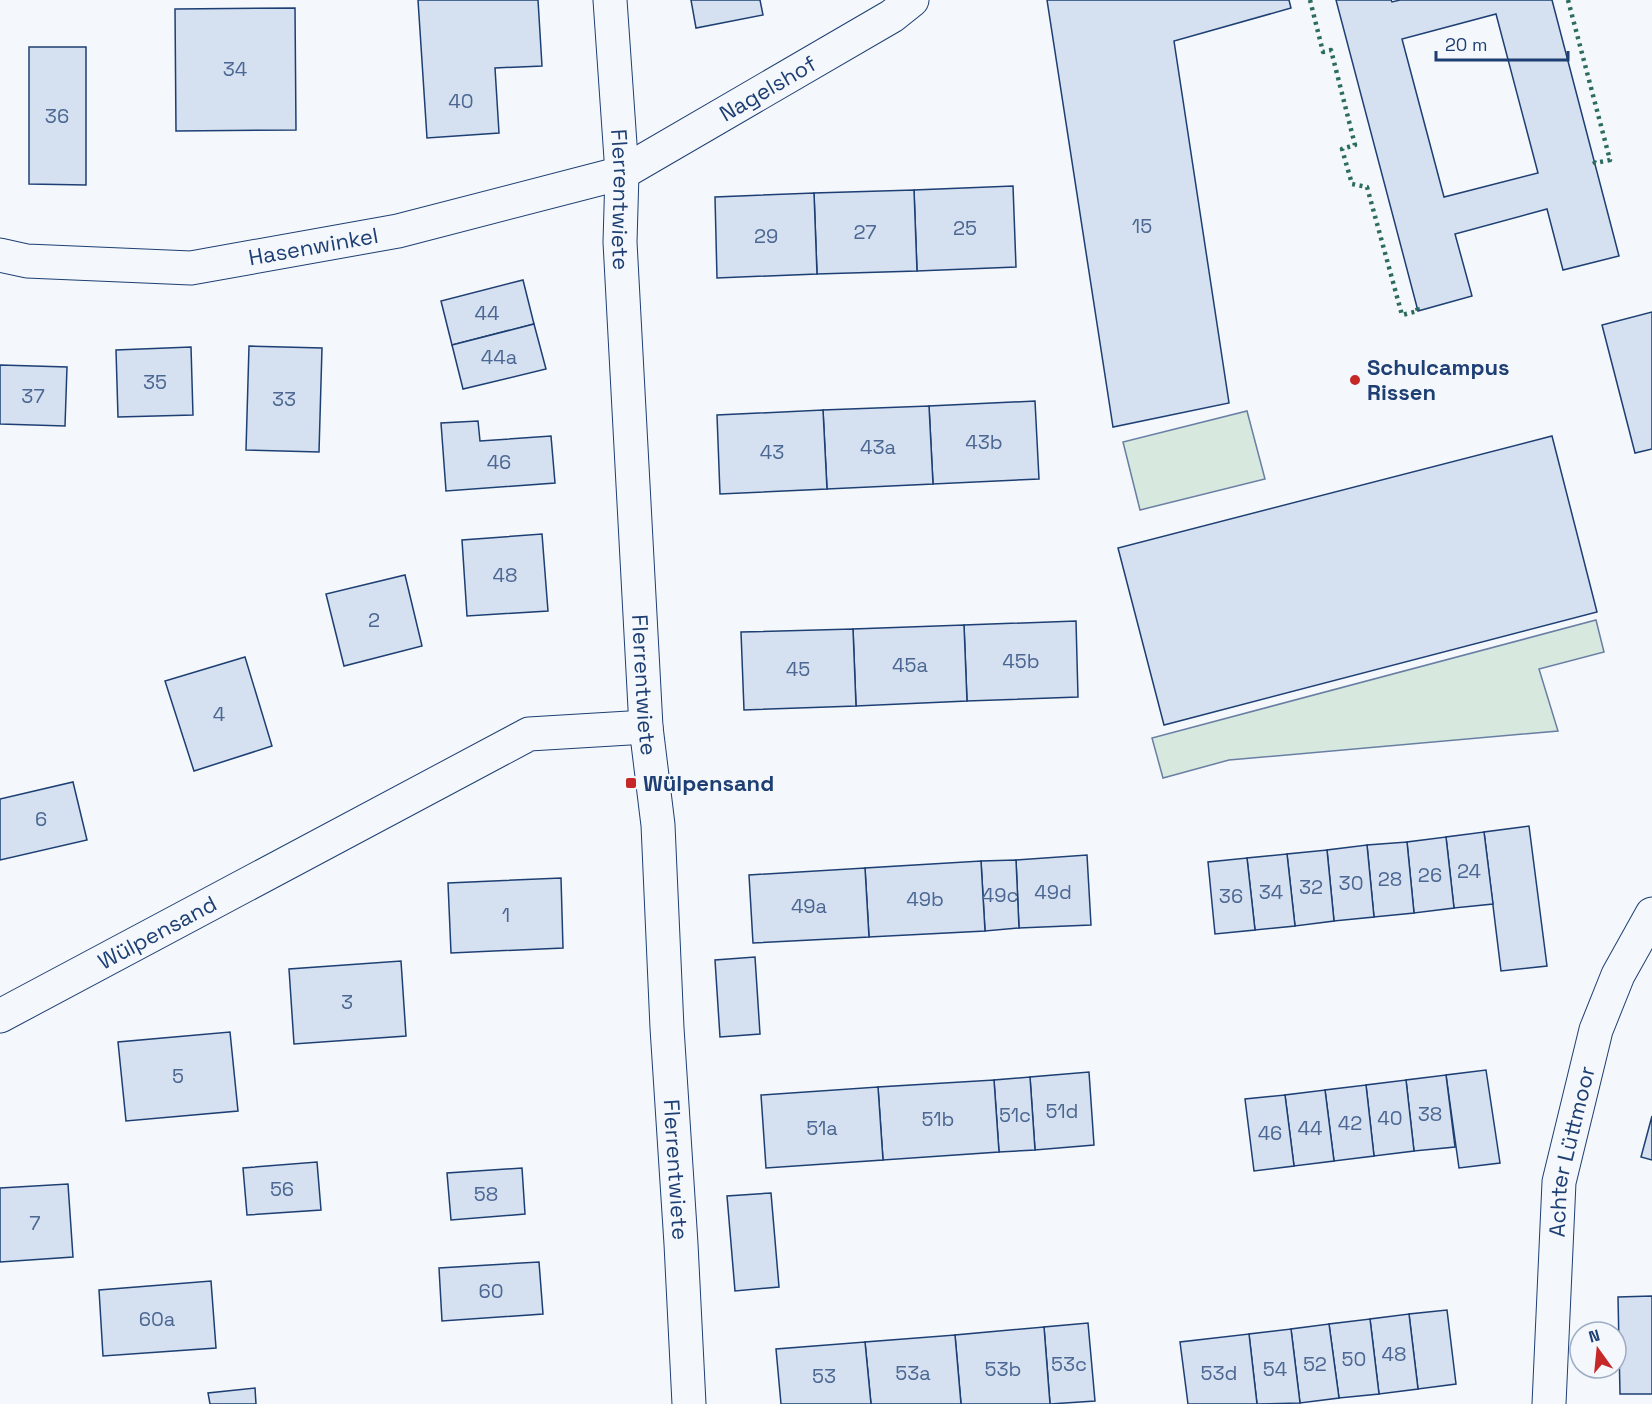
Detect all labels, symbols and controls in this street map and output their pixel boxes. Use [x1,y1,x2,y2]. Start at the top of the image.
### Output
scale bar [1436,24,1568,62]
text: 20 m [1445,33,1488,56]
street label: Nagelshof [714,49,821,127]
house number: 34 [223,56,247,82]
house number: 40 [448,88,474,114]
house number: 36 [45,103,69,129]
street label: Flerrentwiete [605,128,636,271]
house number: 15 [1132,213,1152,239]
house number: 25 [953,215,977,241]
house number: 27 [853,219,877,245]
street label: Hasenwinkel [246,221,380,271]
house number: 29 [754,223,778,249]
house number: 44 [475,300,500,326]
house number: 44a [481,344,517,370]
place label: Schulcampus Rissen [1367,353,1510,406]
house number: 35 [143,369,167,395]
marker: Schulcampus Rissen [1348,373,1362,387]
house number: 37 [21,383,45,409]
house number: 33 [272,386,296,412]
house number: 43b [965,429,1003,455]
house number: 43a [860,434,896,460]
house number: 43 [760,439,784,465]
house number: 46 [487,449,511,475]
house number: 48 [493,562,517,588]
house number: 2 [368,607,380,633]
street label: Flerrentwiete [626,614,663,757]
house number: 45b [1002,648,1040,674]
house number: 45a [892,652,928,678]
house number: 45 [786,656,810,682]
house number: 4 [213,701,225,727]
place label: Wülpensand [643,769,774,797]
marker: Wülpensand [624,776,638,790]
house number: 6 [35,806,47,832]
house number: 24 [1457,858,1481,884]
house number: 26 [1418,862,1442,888]
house number: 28 [1378,866,1402,892]
house number: 30 [1339,870,1363,896]
house number: 32 [1299,874,1323,900]
house number: 49d [1034,879,1072,905]
house number: 34 [1259,879,1283,905]
house number: 49c [982,882,1018,908]
house number: 36 [1219,883,1243,909]
house number: 49b [906,886,944,912]
street label: Wülpensand [93,889,221,975]
house number: 49a [791,893,827,919]
house number: 1 [502,902,510,928]
house number: 3 [341,989,353,1015]
house number: 5 [172,1063,184,1089]
street label: Achter Lüttmoor [1543,1063,1601,1238]
street label: Flerrentwiete [658,1098,695,1241]
house number: 51d [1046,1098,1078,1124]
house number: 38 [1418,1101,1442,1127]
house number: 51c [999,1102,1031,1128]
house number: 40 [1377,1105,1403,1131]
house number: 51b [922,1106,954,1132]
house number: 42 [1338,1110,1362,1136]
house number: 51a [806,1115,838,1141]
house number: 44 [1298,1115,1323,1141]
house number: 46 [1258,1120,1282,1146]
house number: 56 [270,1176,294,1202]
house number: 58 [474,1181,498,1207]
house number: 7 [29,1210,41,1236]
house number: 60 [478,1278,504,1304]
house number: 60a [139,1306,175,1332]
north arrow [1568,1320,1628,1380]
text: N [1586,1324,1602,1348]
house number: 48 [1382,1341,1406,1367]
house number: 50 [1342,1346,1366,1372]
house number: 53c [1051,1351,1087,1377]
house number: 52 [1303,1351,1327,1377]
house number: 53b [985,1356,1021,1382]
house number: 54 [1263,1356,1287,1382]
house number: 53a [895,1360,931,1386]
house number: 53d [1201,1360,1237,1386]
house number: 53 [812,1363,836,1389]

